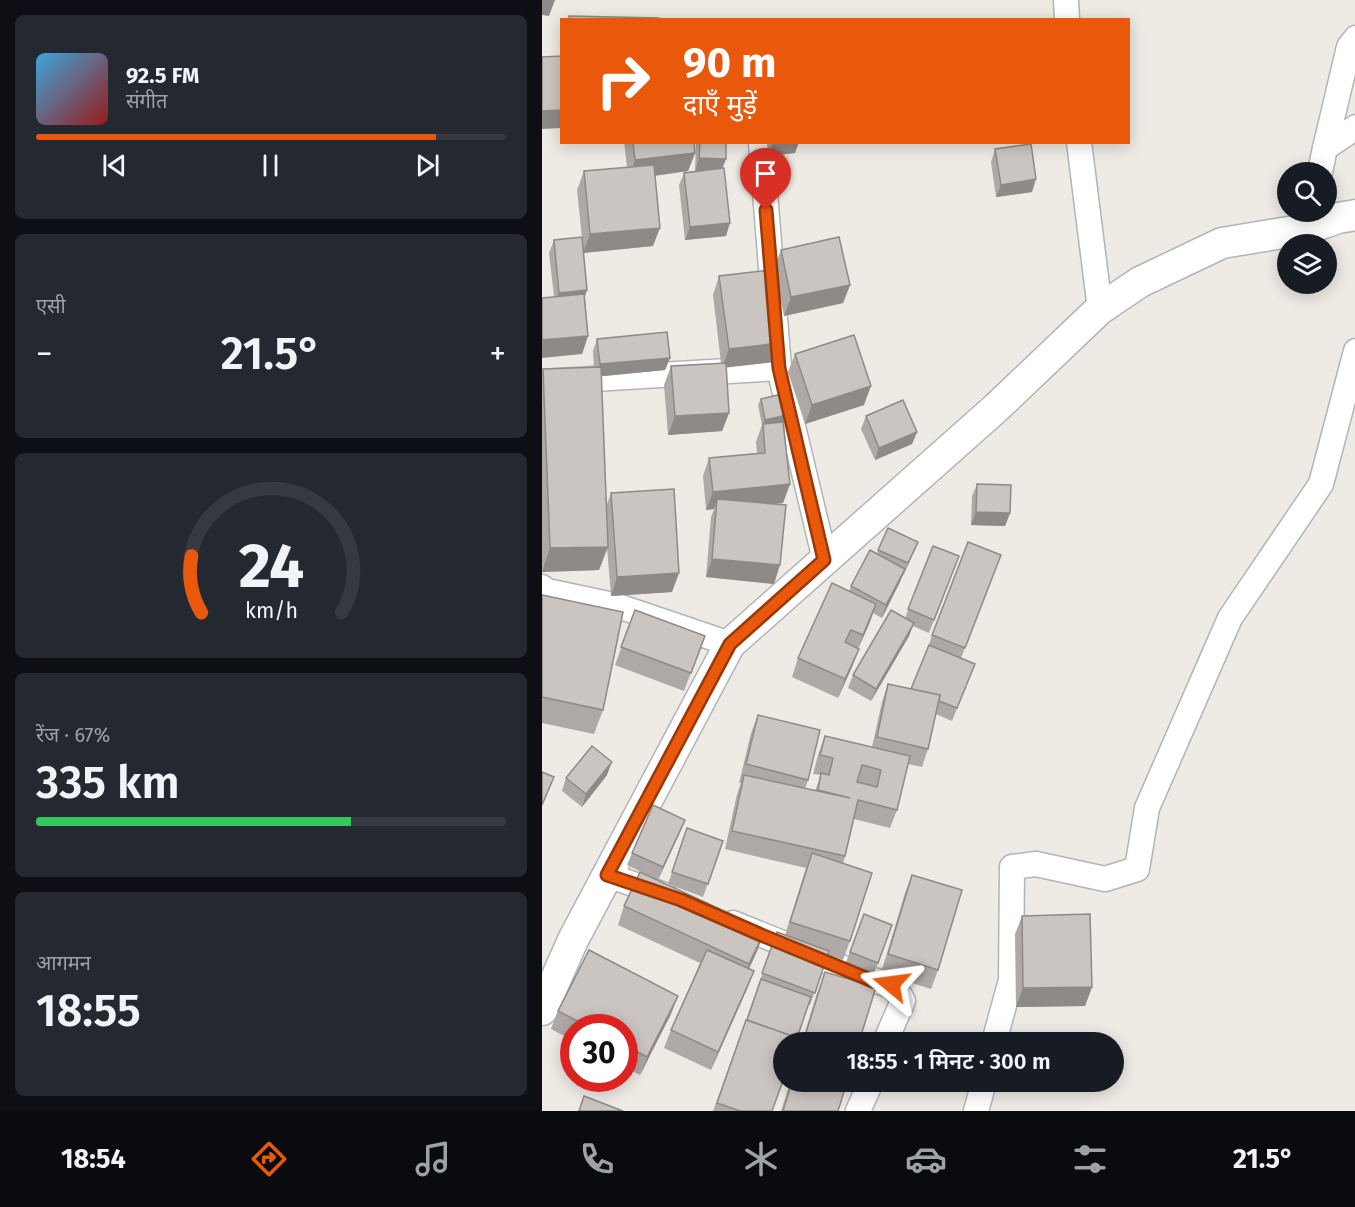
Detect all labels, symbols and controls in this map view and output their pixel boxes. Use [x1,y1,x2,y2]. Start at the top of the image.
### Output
text: 90 m [683,38,777,88]
icon: right [584,42,662,120]
text: 92.5 FM [126,62,199,89]
text: संगीत [126,89,167,113]
text: दाएँ मुड़ें [683,89,757,121]
pin [740,148,791,210]
icon: previous [98,149,131,182]
icon: pause [254,149,287,182]
icon: next [411,149,444,182]
icon: arrive [749,157,782,190]
map controls [1277,162,1337,294]
button: search [1277,162,1337,222]
button: layers [1277,234,1337,294]
text: एसी [36,294,66,318]
text: 21.5° [221,327,321,381]
text: − [36,334,53,374]
text: + [490,334,506,374]
text: 24 [238,529,304,604]
text: km/h [244,598,298,624]
text: रेंज · 67% [36,723,110,747]
text: 335 km [36,756,180,810]
text: आगमन [36,951,91,975]
position arrow [859,952,923,1016]
text: 18:55 [36,984,141,1038]
speed limit sign: 30 [560,1014,638,1092]
text: 18:55 · 1 मिनट · 300 m [846,1048,1051,1075]
icon: directions [248,1138,290,1180]
icon: music [412,1138,454,1180]
icon: phone [576,1138,618,1180]
icon: climate [740,1138,782,1180]
icon: car [905,1138,947,1180]
icon: filters [1069,1138,1111,1180]
text: 18:54 [61,1143,126,1175]
text: 21.5° [1233,1143,1294,1175]

